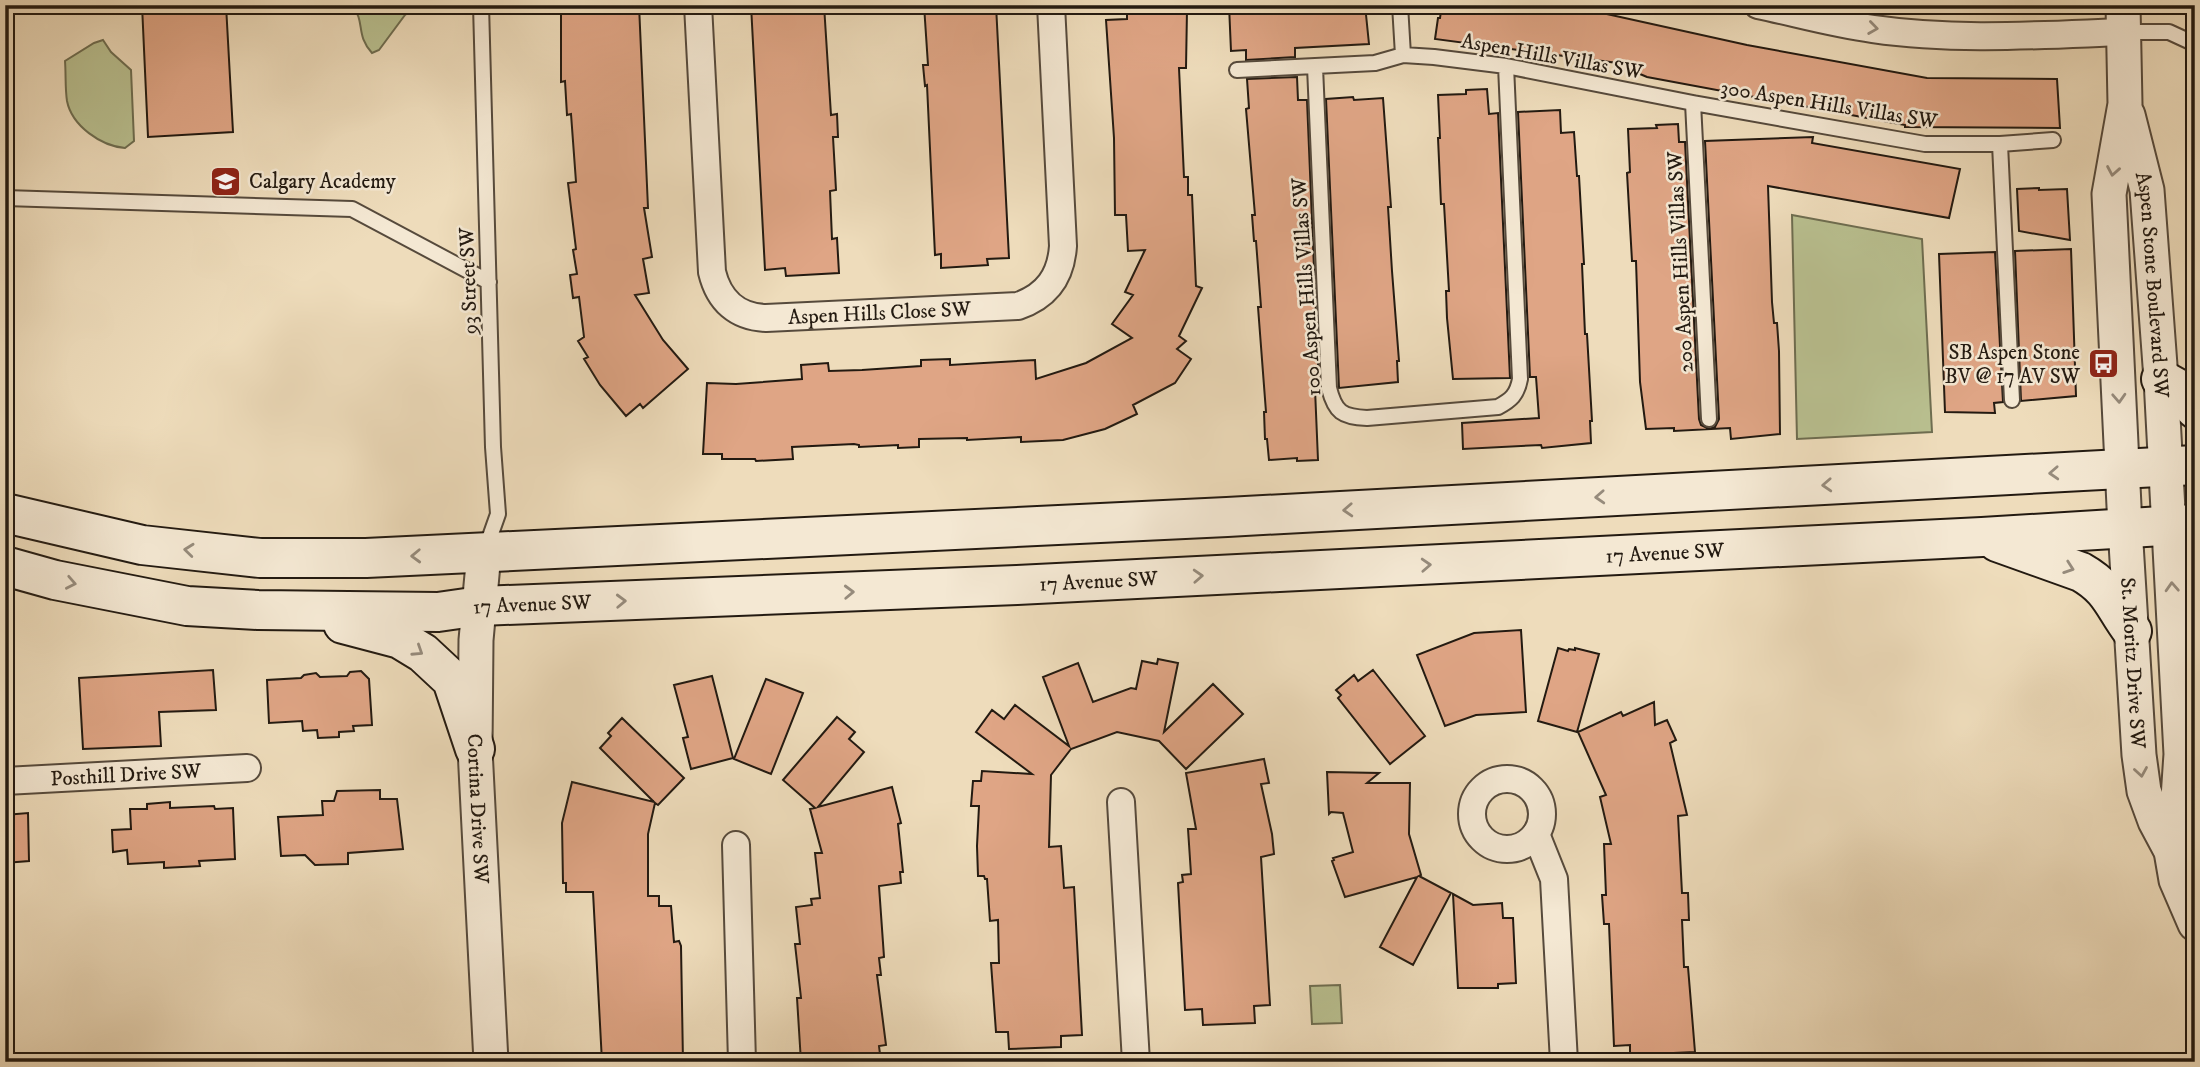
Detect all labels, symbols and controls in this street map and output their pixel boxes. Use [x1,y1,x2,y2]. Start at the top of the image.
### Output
one-way arrow [1867,21,1878,36]
street label: Aspen Hills Villas SW [1459,28,1646,86]
street label: 300 Aspen Hills Villas SW [1719,75,1940,135]
street label: 200 Aspen Hills Villas SW [1662,150,1700,373]
school or university icon: Calgary Academy [209,164,243,198]
one-way arrow [2107,165,2122,177]
place label: Calgary Academy [249,169,397,195]
street label: Aspen Stone Boulevard SW [2129,169,2174,399]
street label: 100 Aspen Hills Villas SW [1286,176,1328,397]
street label: 93 Street SW [454,226,484,336]
street label: Aspen Hills Close SW [787,296,972,331]
place label: SB Aspen Stone BV @ 17 AV SW [1944,340,2081,390]
bus stop icon: SB Aspen Stone BV @ 17 AV SW [2086,347,2120,381]
one-way arrow [2111,393,2126,404]
one-way arrow [2048,465,2059,480]
one-way arrow [1821,477,1832,492]
one-way arrow [1594,489,1605,504]
one-way arrow [1342,503,1353,518]
street label: 17 Avenue SW [1605,538,1726,570]
one-way arrow [183,543,194,558]
one-way arrow [410,548,421,563]
one-way arrow [1420,557,1431,572]
one-way arrow [2063,560,2075,574]
street label: 17 Avenue SW [1039,566,1159,598]
one-way arrow [1193,569,1204,584]
one-way arrow [65,575,77,590]
street label: St. Moritz Drive SW [2114,577,2151,750]
one-way arrow [2165,582,2180,593]
one-way arrow [843,584,854,599]
street label: 17 Avenue SW [471,590,593,621]
one-way arrow [616,593,627,608]
one-way arrow [410,642,423,655]
street label: Cortina Drive SW [461,733,494,885]
street label: Posthill Drive SW [50,758,203,793]
one-way arrow [2133,766,2148,778]

